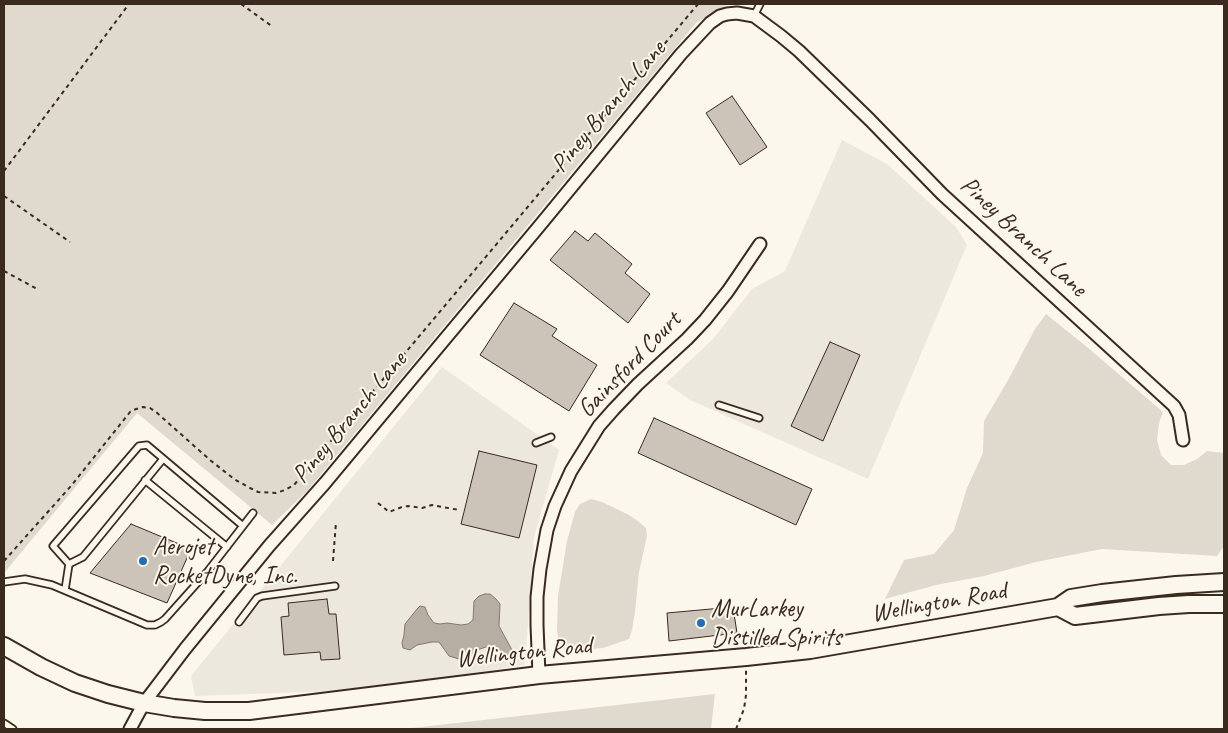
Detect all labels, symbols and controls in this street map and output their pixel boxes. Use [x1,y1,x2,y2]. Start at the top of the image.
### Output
street label: Piney Branch Lane [545,35,673,179]
street label: Piney Branch Lane [953,171,1093,303]
street label: Gainsford Court [572,306,688,424]
street label: Piney Branch Lane [286,346,414,490]
place label: Aerojet RocketDyne, Inc. [153,532,297,591]
marker: Aerojet RocketDyne, Inc. [137,555,149,567]
street label: Wellington Road [869,576,1009,630]
place label: MurLarkey Distilled Spirits [711,594,841,653]
marker: MurLarkey Distilled Spirits [695,617,707,629]
street label: Wellington Road [455,631,593,675]

